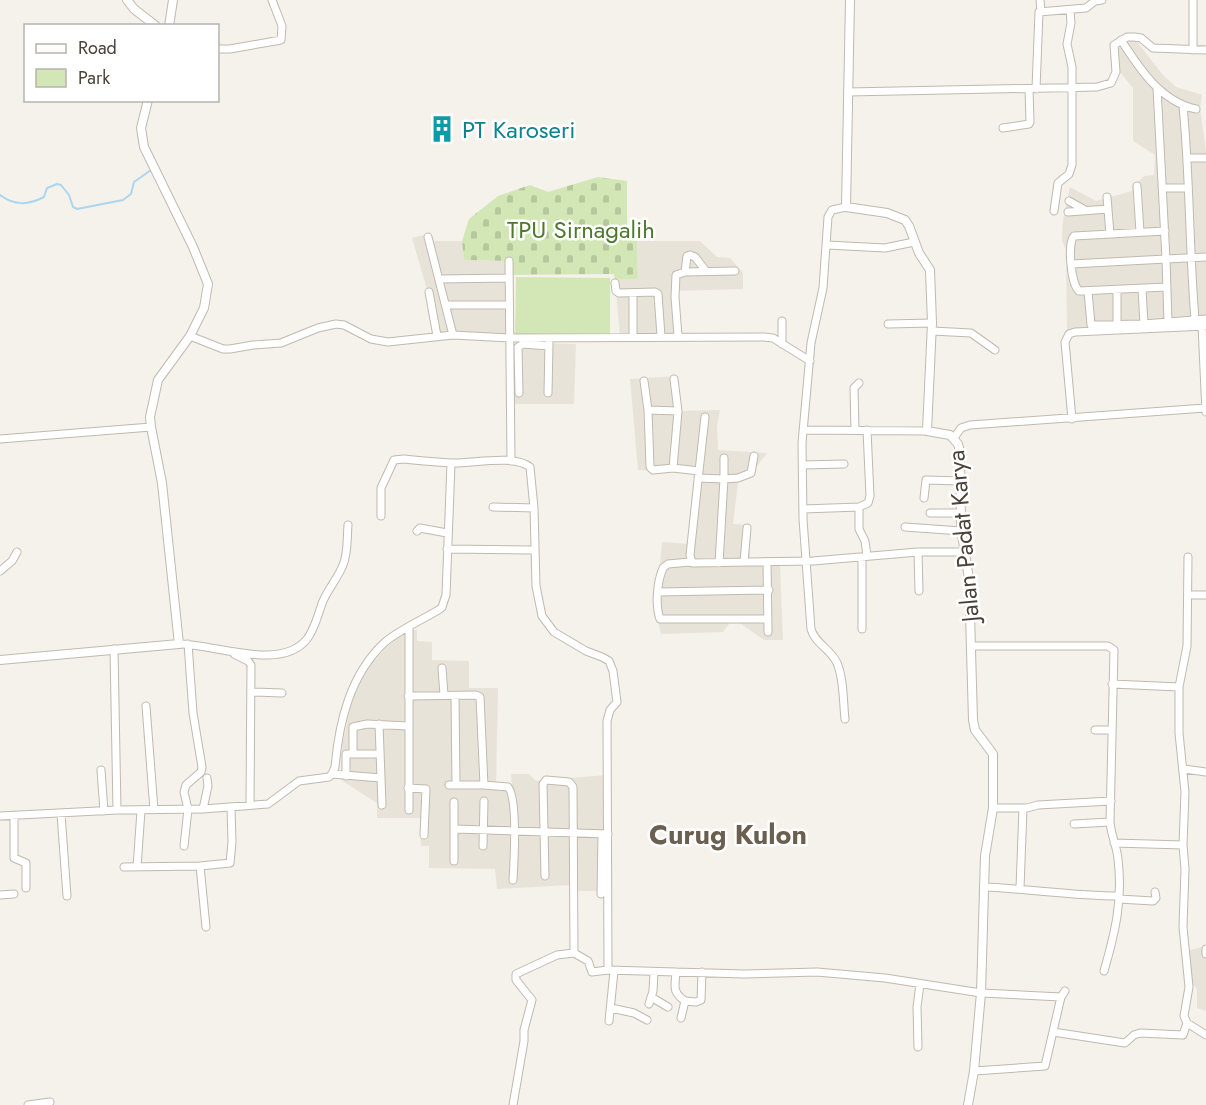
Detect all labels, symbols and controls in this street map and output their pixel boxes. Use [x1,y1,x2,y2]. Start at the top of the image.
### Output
legend [24,24,219,102]
text: Road [78,35,117,61]
text: Park [78,65,110,91]
place label: PT Karoseri [462,112,575,147]
building icon: PT Karoseri [427,114,457,144]
park label: TPU Sirnagalih [507,212,655,247]
street label: Jalan Padat Karya [938,449,988,626]
district label: Curug Kulon [649,815,807,854]

